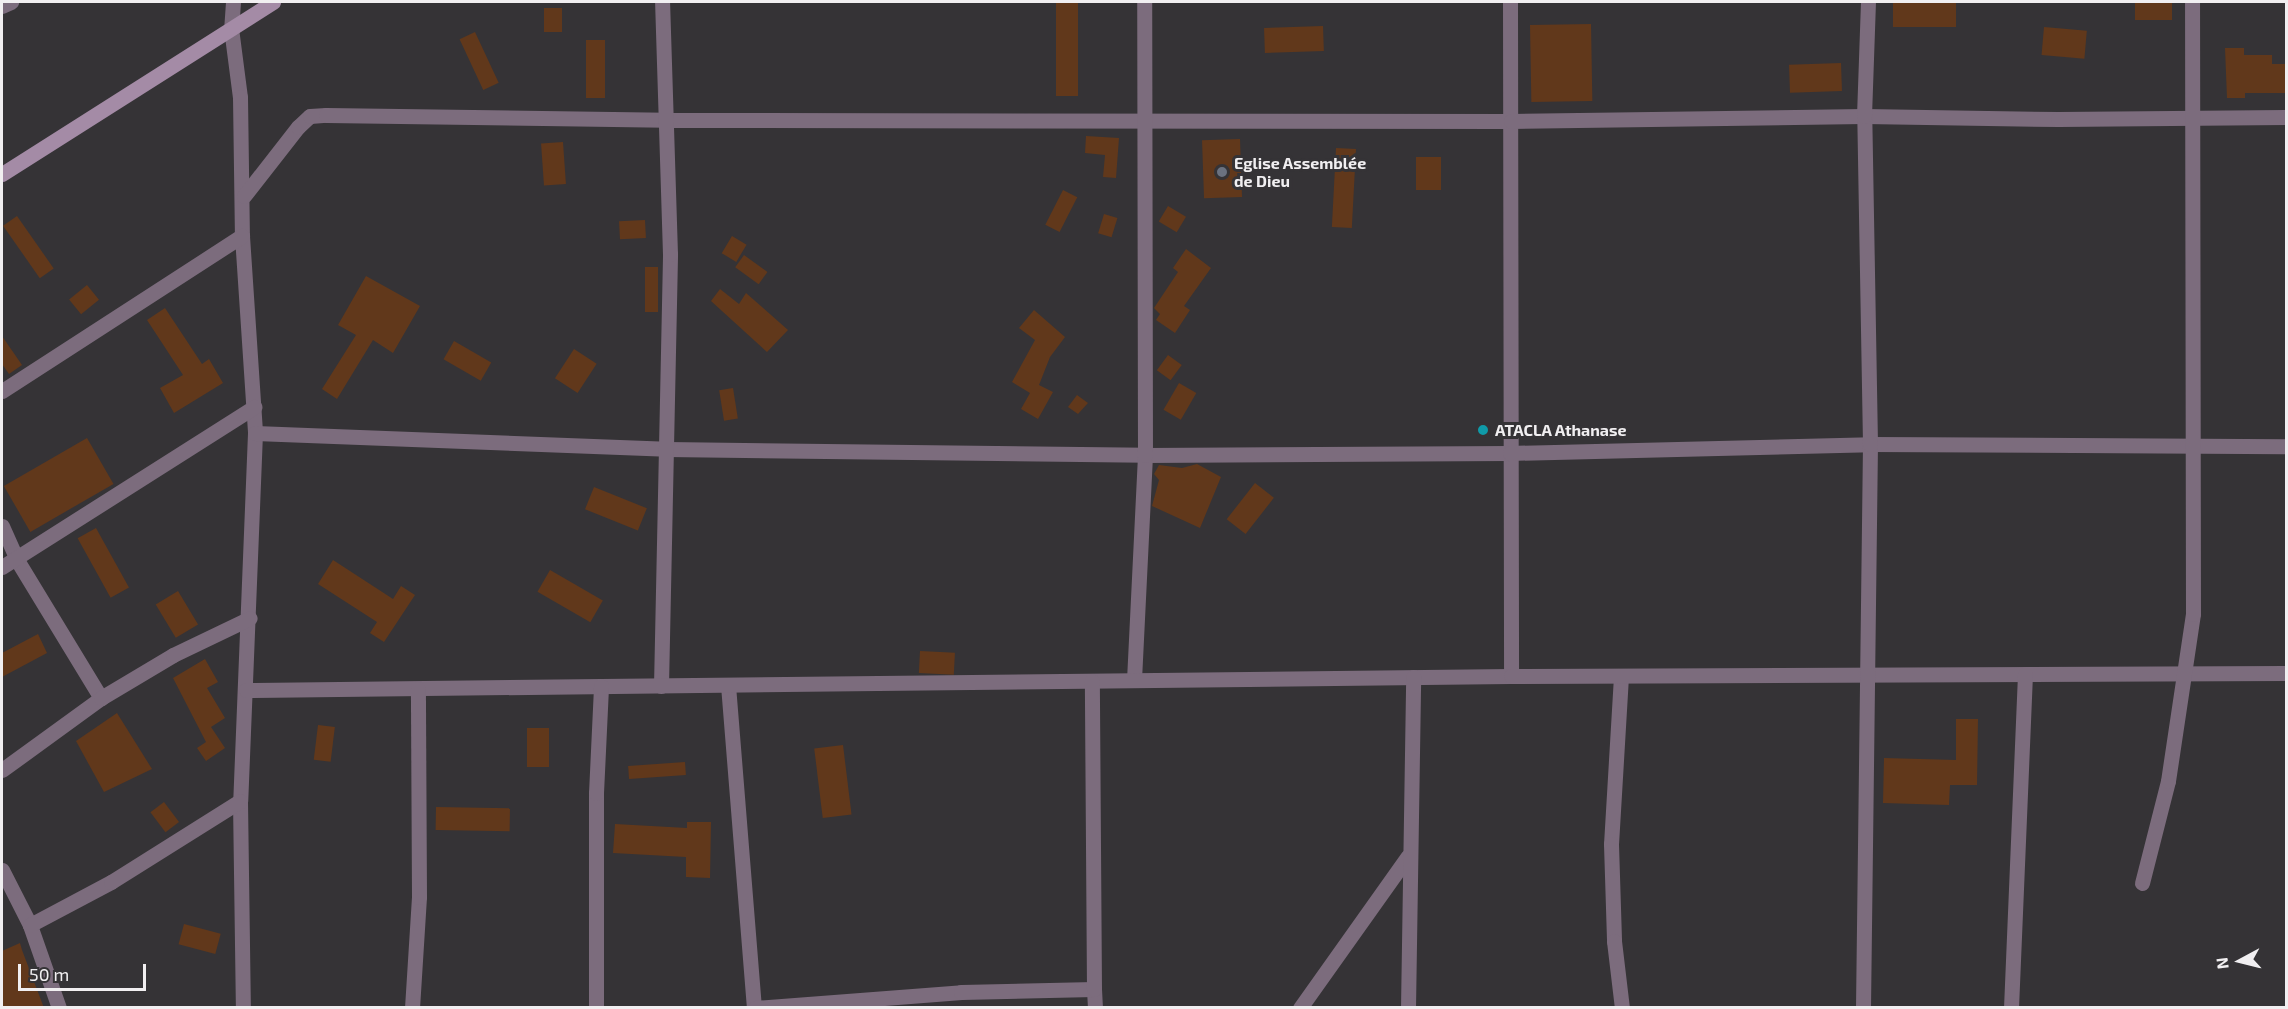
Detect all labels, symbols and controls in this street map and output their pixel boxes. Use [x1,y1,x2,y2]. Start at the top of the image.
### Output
place label: Eglise Assemblée de Dieu [1234,153,1367,191]
marker: Eglise Assemblée de Dieu [1215,165,1229,179]
place label: ATACLA Athanase [1495,420,1627,440]
marker: ATACLA Athanase [1476,423,1490,437]
north arrow [2210,931,2270,991]
scale bar [21,952,148,990]
text: N [2212,956,2232,970]
text: 50 m [29,963,69,985]

